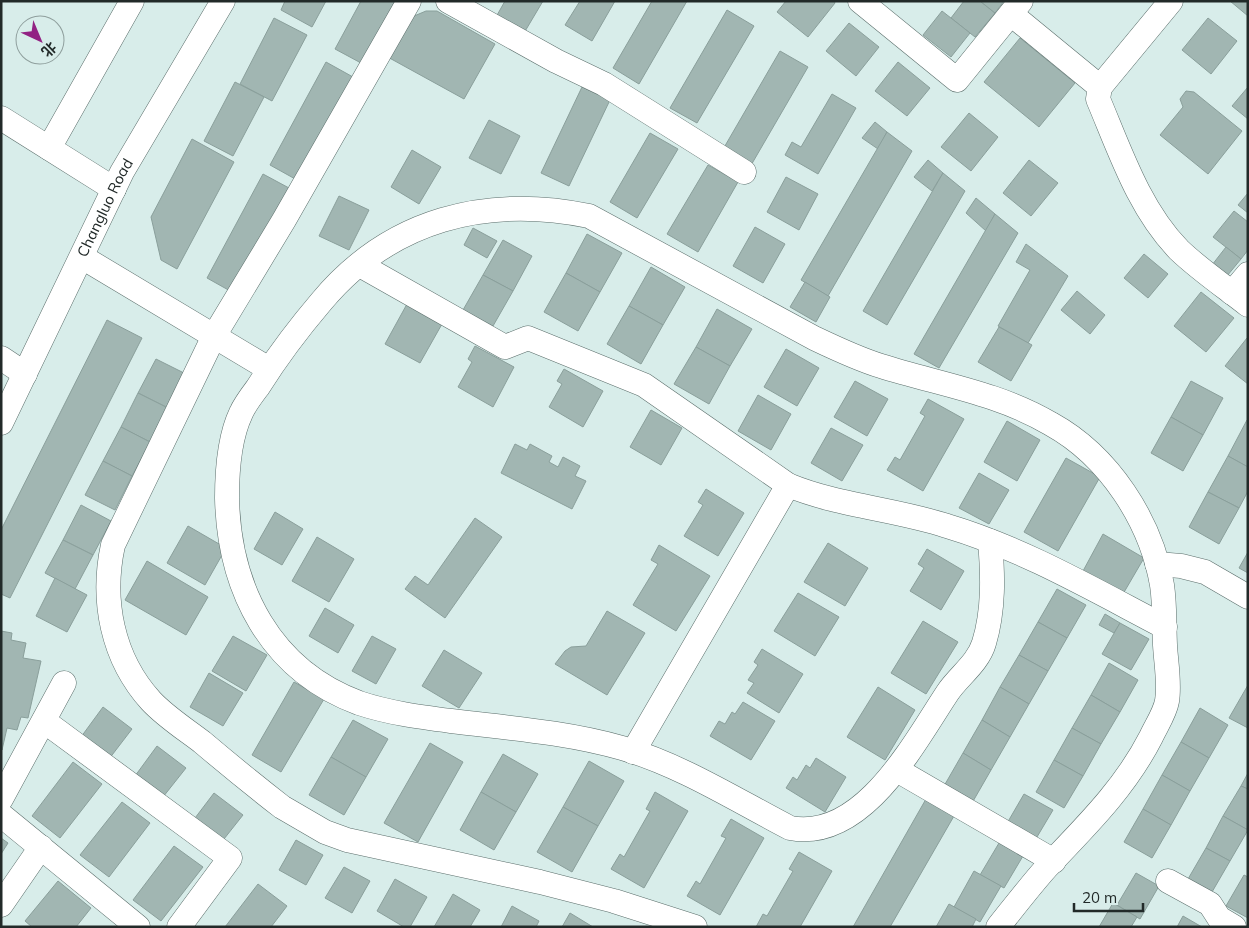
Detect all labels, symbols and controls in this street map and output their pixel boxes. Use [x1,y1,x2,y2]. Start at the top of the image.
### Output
north arrow [15,15,65,65]
text: 北 [38,38,60,61]
street label: Changluo Road [72,155,137,260]
scale bar [1074,880,1143,912]
text: 20 m [1082,888,1117,907]

